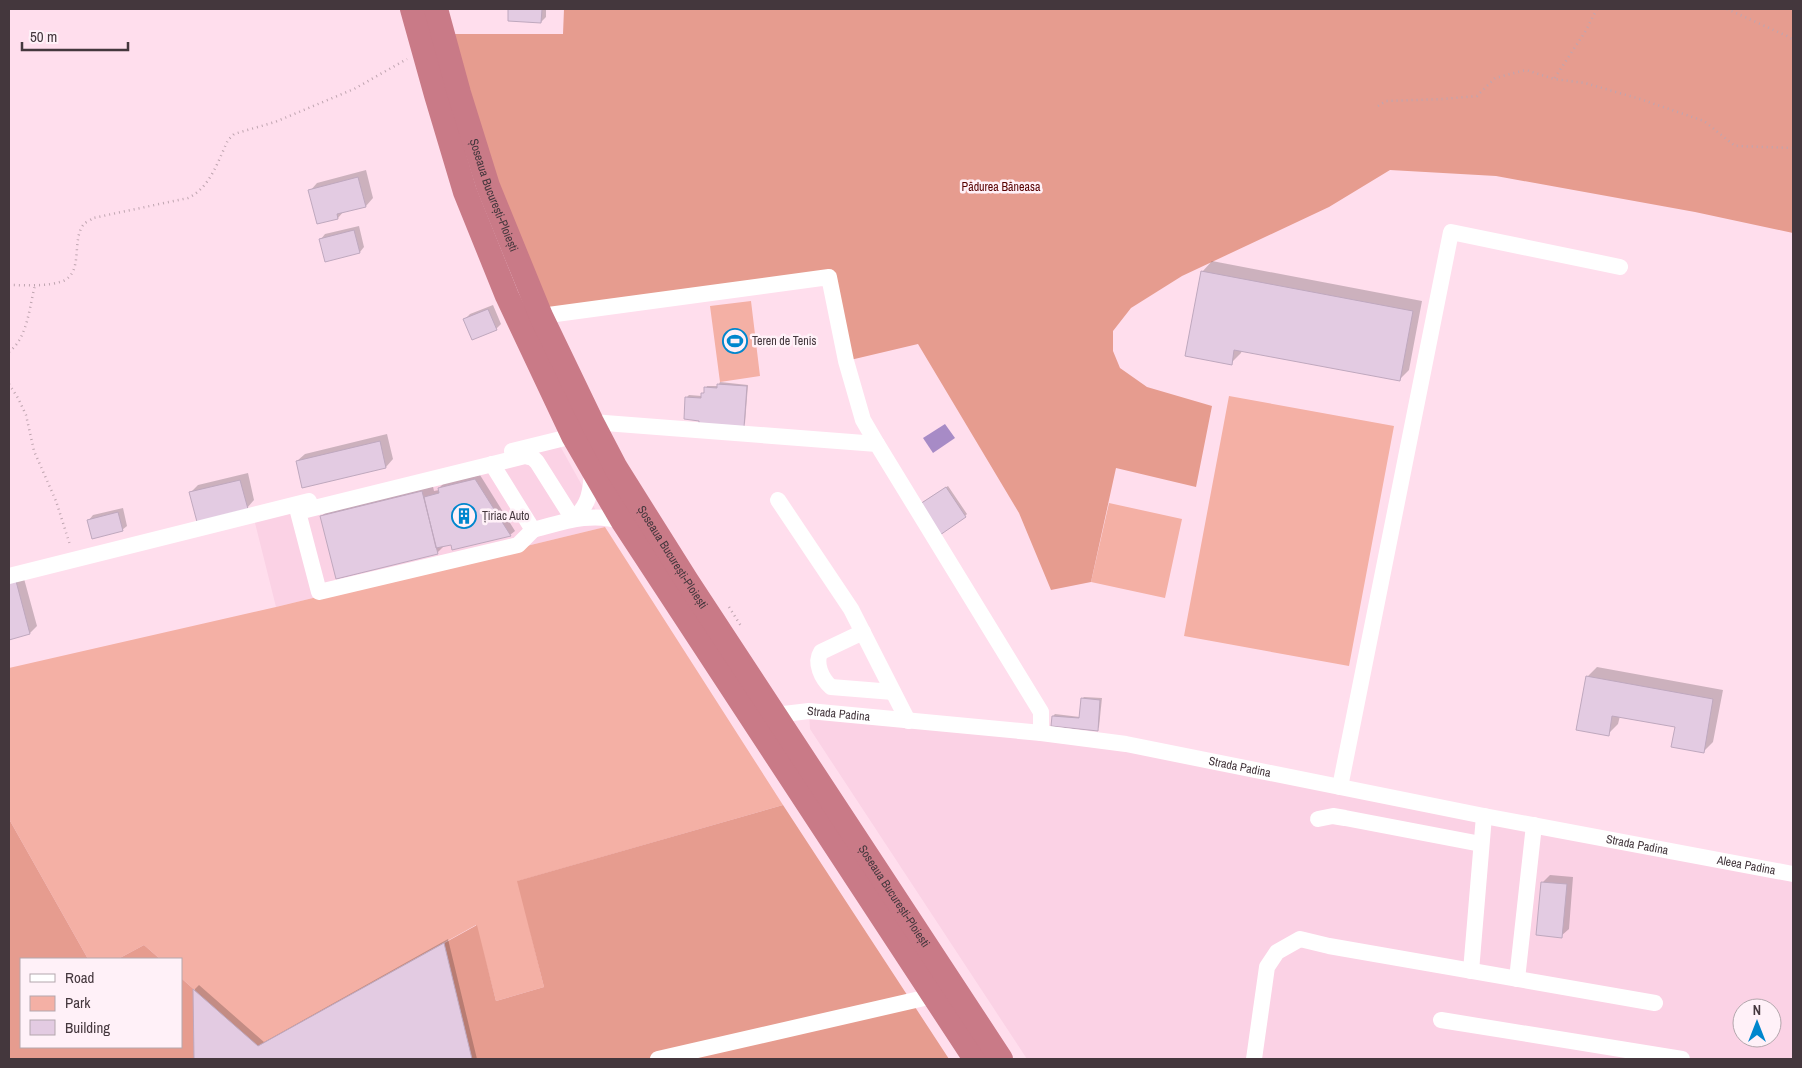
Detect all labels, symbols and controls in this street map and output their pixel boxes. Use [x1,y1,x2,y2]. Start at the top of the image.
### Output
scale bar [22,20,129,52]
text: 50 m [30,26,57,47]
street label: Șoseaua București-Ploiești [466,137,522,254]
park label: Pădurea Băneasa [962,179,1041,195]
sports icon: Teren de Tenis [722,328,748,354]
place label: Teren de Tenis [752,333,816,349]
building icon: Țiriac Auto [451,503,477,529]
street label: Șoseaua București-Ploiești [634,503,711,612]
place label: Țiriac Auto [482,508,529,524]
street label: Strada Padina [806,703,871,725]
street label: Strada Padina [1207,753,1273,781]
street label: Strada Padina [1605,831,1670,859]
street label: Șoseaua București-Ploiești [855,842,934,951]
street label: Aleea Padina [1715,852,1777,879]
legend [20,958,182,1048]
text: Road [65,967,94,988]
text: Park [65,992,91,1013]
north arrow [1732,998,1782,1048]
text: N [1753,1001,1761,1019]
text: Building [65,1017,110,1038]

